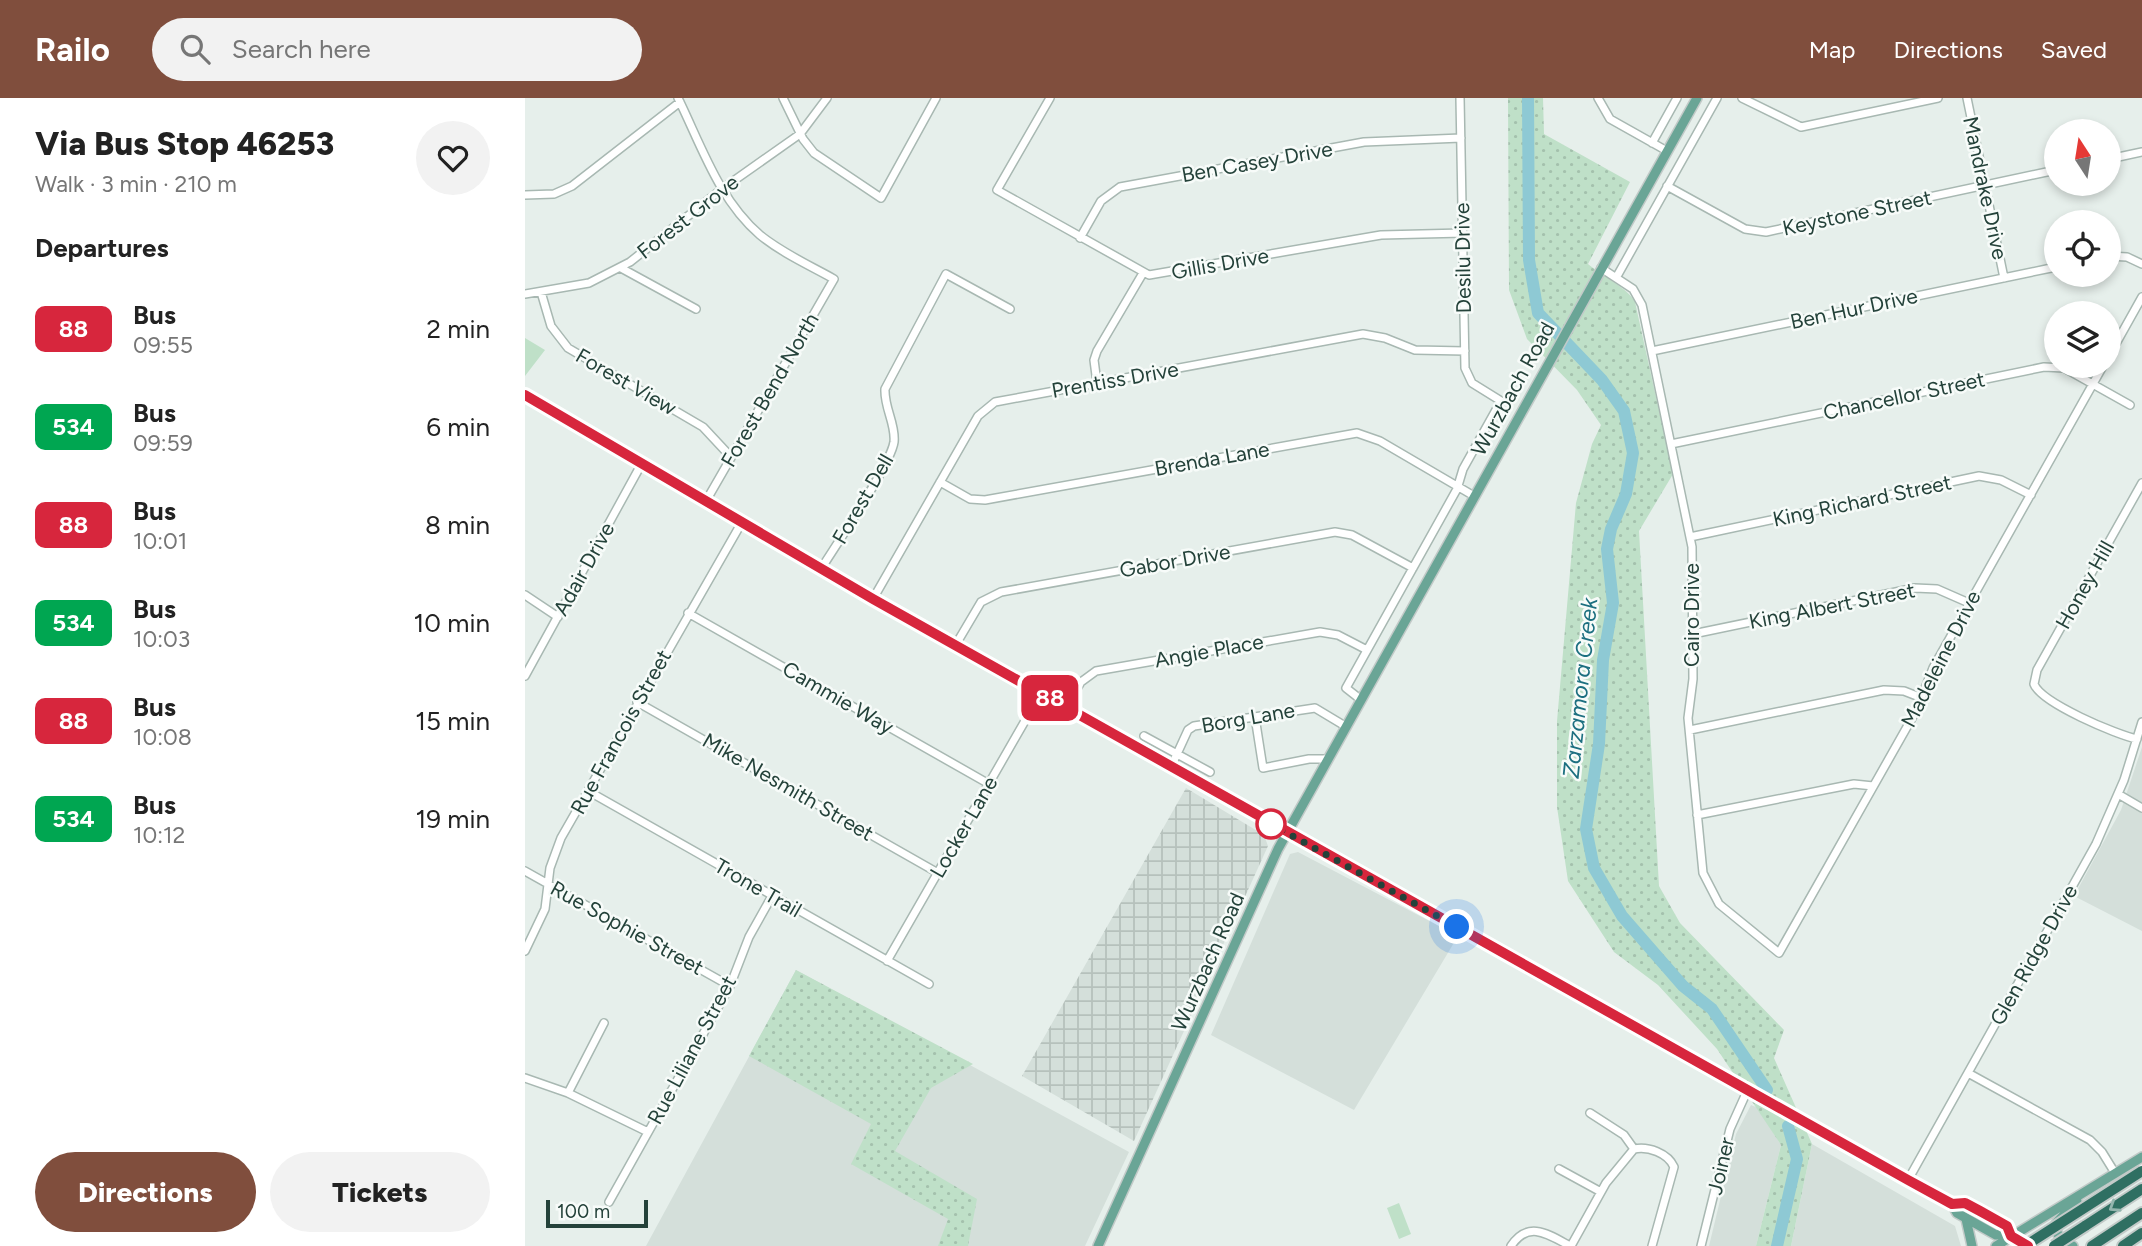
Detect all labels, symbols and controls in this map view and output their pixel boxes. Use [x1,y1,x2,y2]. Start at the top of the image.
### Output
search box [152,18,642,81]
text: Railo [35,30,110,69]
icon: search [176,30,214,68]
text: Search here [232,33,371,65]
text: Map [1809,35,1855,64]
text: Directions [1893,35,2003,64]
text: Saved [2041,35,2107,64]
street label: Mandrake Drive [1958,114,2013,262]
north arrow [2044,119,2121,196]
map controls [2044,119,2121,378]
button: heart [416,121,490,195]
text: Via Bus Stop 46253 [35,124,334,163]
street label: Ben Casey Drive [1179,136,1334,187]
street label: Forest Grove [632,169,743,264]
text: Walk · 3 min · 210 m [35,170,237,198]
street label: Keystone Street [1780,184,1934,241]
street label: Desilu Drive [1449,202,1476,314]
button: locate [2044,210,2121,287]
text: Departures [35,232,169,264]
street label: Gillis Drive [1169,243,1271,284]
street label: Ben Hur Drive [1788,283,1920,334]
text: Bus [133,299,176,331]
button: layers [2044,301,2121,378]
street label: Forest Bend North [715,308,824,471]
text: 2 min [426,313,490,345]
text: 88 [59,314,88,343]
street label: Wurzbach Road [1466,318,1560,460]
text: 09:55 [133,331,193,359]
street label: Forest View [571,343,681,421]
street label: Prentiss Drive [1049,356,1180,403]
street label: Chancellor Street [1821,366,1987,425]
text: Bus [133,397,176,429]
text: 6 min [426,411,490,443]
text: 534 [52,412,95,441]
text: 09:59 [133,429,193,457]
street label: Brenda Lane [1153,436,1271,481]
street label: Forest Dell [827,449,898,548]
street label: King Richard Street [1770,469,1954,532]
text: Bus [133,495,176,527]
text: 8 min [425,509,490,541]
text: 88 [59,510,88,539]
street label: Adair Drive [548,518,619,620]
text: 10:01 [133,527,187,555]
street label: Honey Hill [2050,536,2119,633]
street label: Gabor Drive [1118,538,1232,583]
street label: Cairo Drive [1679,563,1704,667]
street label: King Albert Street [1747,577,1917,634]
street label: Madeleine Drive [1895,586,1986,731]
text: Bus [133,593,176,625]
water label: Zarzamora Creek [1557,595,1603,780]
text: 10 min [414,607,490,639]
text: 534 [52,608,95,637]
text: 10:03 [133,625,190,653]
street label: Angie Place [1153,629,1265,672]
street label: Rue Francois Street [565,645,676,818]
street label: Cammie Way [778,656,898,739]
line badge: 88 [1019,675,1081,721]
text: 88 [1035,683,1065,712]
text: Bus [133,691,176,723]
street label: Borg Lane [1199,697,1297,738]
text: 15 min [415,705,490,737]
text: 88 [59,706,88,735]
text: 10:08 [133,723,192,751]
street label: Mike Nesmith Street [698,727,878,846]
street label: Locker Lane [924,772,1003,882]
text: Bus [133,789,176,821]
text: 19 min [415,803,490,835]
text: 534 [52,804,95,833]
unlabelled marker [1256,809,1286,839]
text: 10:12 [133,821,185,849]
street label: Trone Trail [710,853,806,922]
street label: Rue Sophie Street [546,875,708,980]
street label: Glen Ridge Drive [1985,880,2083,1029]
street label: Wurzbach Road [1166,889,1249,1035]
your location [1439,909,1474,944]
street label: Rue Liliane Street [642,971,741,1128]
street label: Joiner [1702,1135,1739,1197]
button: Directions [35,1152,256,1232]
button: Tickets [270,1152,490,1232]
scale bar [546,1197,647,1229]
one-way arrow [2108,1199,2121,1212]
text: 100 m [557,1200,610,1223]

